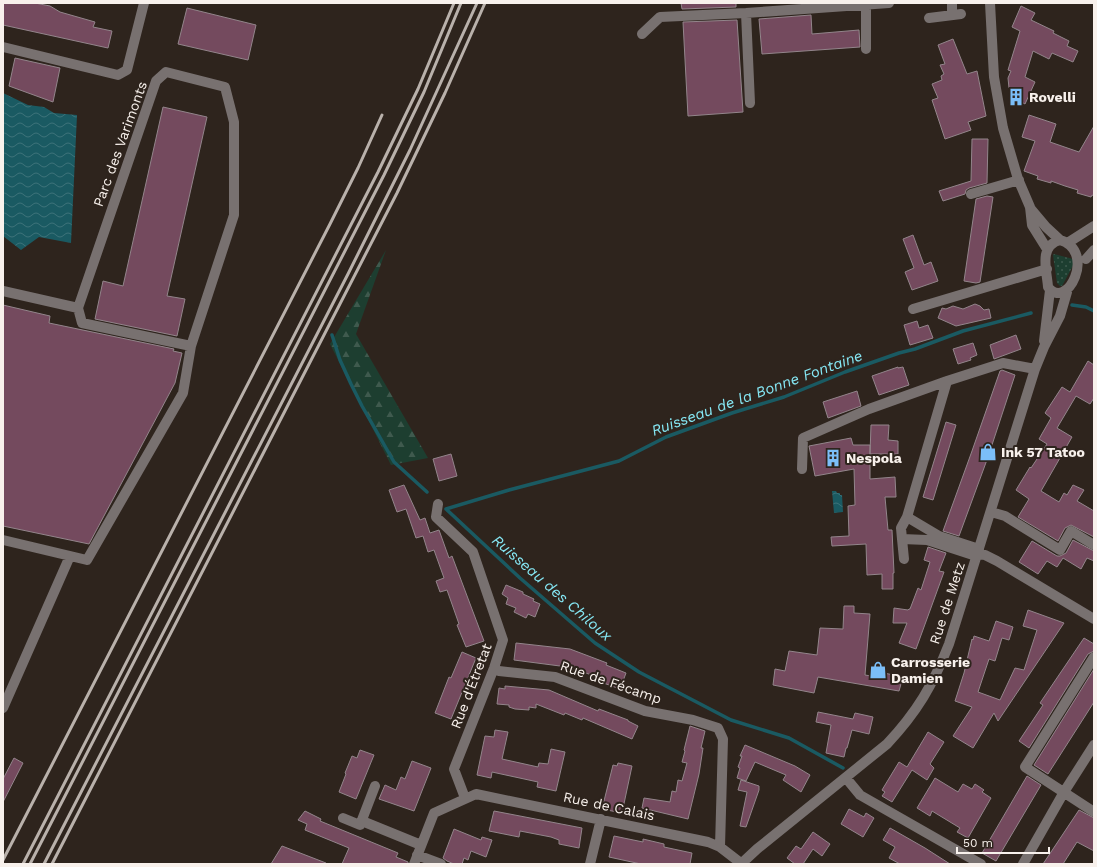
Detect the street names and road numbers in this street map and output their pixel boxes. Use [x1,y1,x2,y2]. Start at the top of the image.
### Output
street label: Parc des Varimonts [90,79,150,209]
street label: Rue de Metz [926,560,968,646]
street label: Rue d'Étretat [447,641,495,731]
street label: Rue de Fécamp [558,657,664,707]
street label: Rue de Calais [562,788,656,824]

